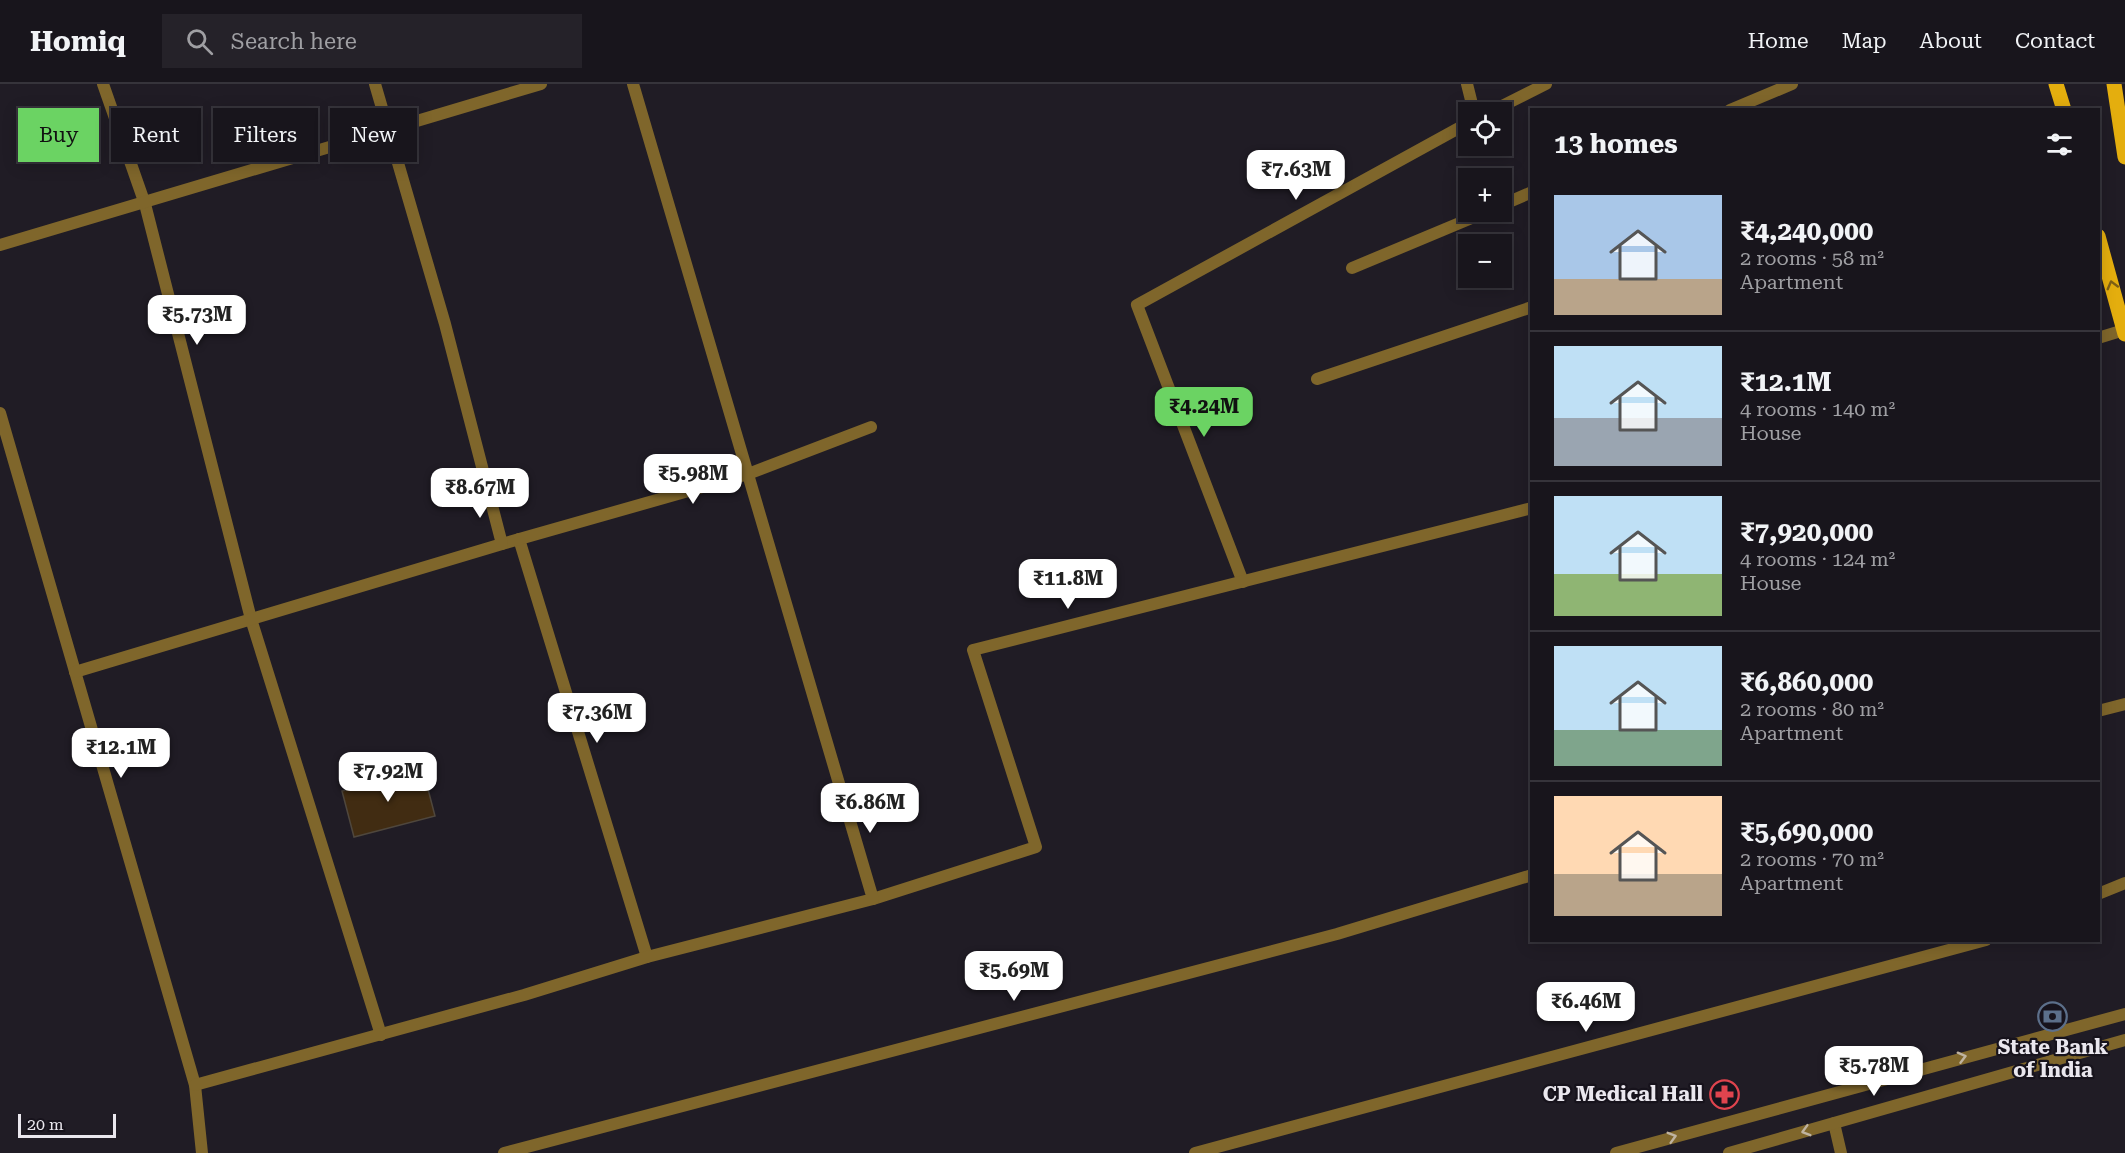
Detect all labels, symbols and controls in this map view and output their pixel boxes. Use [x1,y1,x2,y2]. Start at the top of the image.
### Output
search box [162,14,582,68]
text: Homiq [30,25,126,58]
icon: search [183,25,216,58]
text: Search here [231,29,357,54]
text: Home [1748,29,1809,53]
text: Map [1842,29,1887,53]
text: About [1920,29,1982,53]
text: Contact [2015,29,2095,53]
map controls [1458,102,1512,288]
button: locate [1458,102,1512,156]
chip: Buy [18,108,99,162]
chip: Rent [111,108,201,162]
chip: Filters [213,108,318,162]
chip: New [330,108,417,162]
icon: filters [2043,128,2076,161]
text: 13 homes [1554,129,1678,159]
pin: ₹7.63M [1247,150,1345,201]
text: ₹7.63M [1261,157,1331,181]
button: + [1458,168,1512,222]
text: ₹4,240,000 [1740,216,1873,246]
icon: home [1602,219,1674,291]
button: − [1458,234,1512,288]
text: 2 rooms · 58 m² [1740,246,1884,270]
text: Apartment [1740,270,1843,294]
one-way arrow [2107,280,2119,291]
pin: ₹5.73M [148,295,246,346]
text: ₹5.73M [162,302,232,326]
text: ₹12.1M [1740,367,1832,397]
icon: home [1602,370,1674,442]
pin: ₹4.24M [1155,387,1253,438]
text: ₹4.24M [1169,394,1239,418]
text: 4 rooms · 140 m² [1740,397,1895,421]
text: House [1740,421,1802,445]
pin: ₹5.98M [644,454,742,505]
text: ₹5.98M [658,461,728,485]
pin: ₹8.67M [431,468,529,519]
text: ₹8.67M [445,475,515,499]
text: ₹7,920,000 [1740,517,1873,547]
icon: home [1602,520,1674,592]
text: 4 rooms · 124 m² [1740,547,1895,571]
pin: ₹11.8M [1019,559,1117,610]
text: ₹11.8M [1033,566,1103,590]
text: House [1740,571,1802,595]
text: ₹6,860,000 [1740,667,1873,697]
icon: home [1602,670,1674,742]
pin: ₹7.36M [548,693,646,744]
text: 2 rooms · 80 m² [1740,697,1884,721]
text: ₹7.36M [562,700,632,724]
text: Apartment [1740,721,1843,745]
pin: ₹12.1M [72,728,170,779]
text: ₹12.1M [86,735,156,759]
pin: ₹7.92M [339,752,437,803]
text: ₹7.92M [353,759,423,783]
pin: ₹6.86M [821,783,919,834]
text: ₹6.86M [835,790,905,814]
text: ₹5,690,000 [1740,817,1873,847]
icon: home [1602,820,1674,892]
text: 2 rooms · 70 m² [1740,847,1884,871]
text: Apartment [1740,871,1843,895]
pin: ₹5.69M [965,951,1063,1002]
text: ₹5.69M [979,958,1049,982]
pin: ₹6.46M [1537,982,1635,1033]
text: ₹6.46M [1551,989,1621,1013]
bank icon: State Bank of India [2037,1000,2069,1032]
place label: State Bank of India [1998,1035,2108,1082]
pin: ₹5.78M [1825,1046,1923,1097]
one-way arrow [1956,1052,1966,1065]
text: ₹5.78M [1839,1053,1909,1077]
pharmacy icon: CP Medical Hall [1708,1078,1740,1110]
place label: CP Medical Hall [1543,1082,1703,1106]
scale bar [18,1111,116,1138]
text: 20 m [27,1115,64,1134]
one-way arrow [1801,1124,1812,1136]
one-way arrow [1666,1132,1677,1144]

